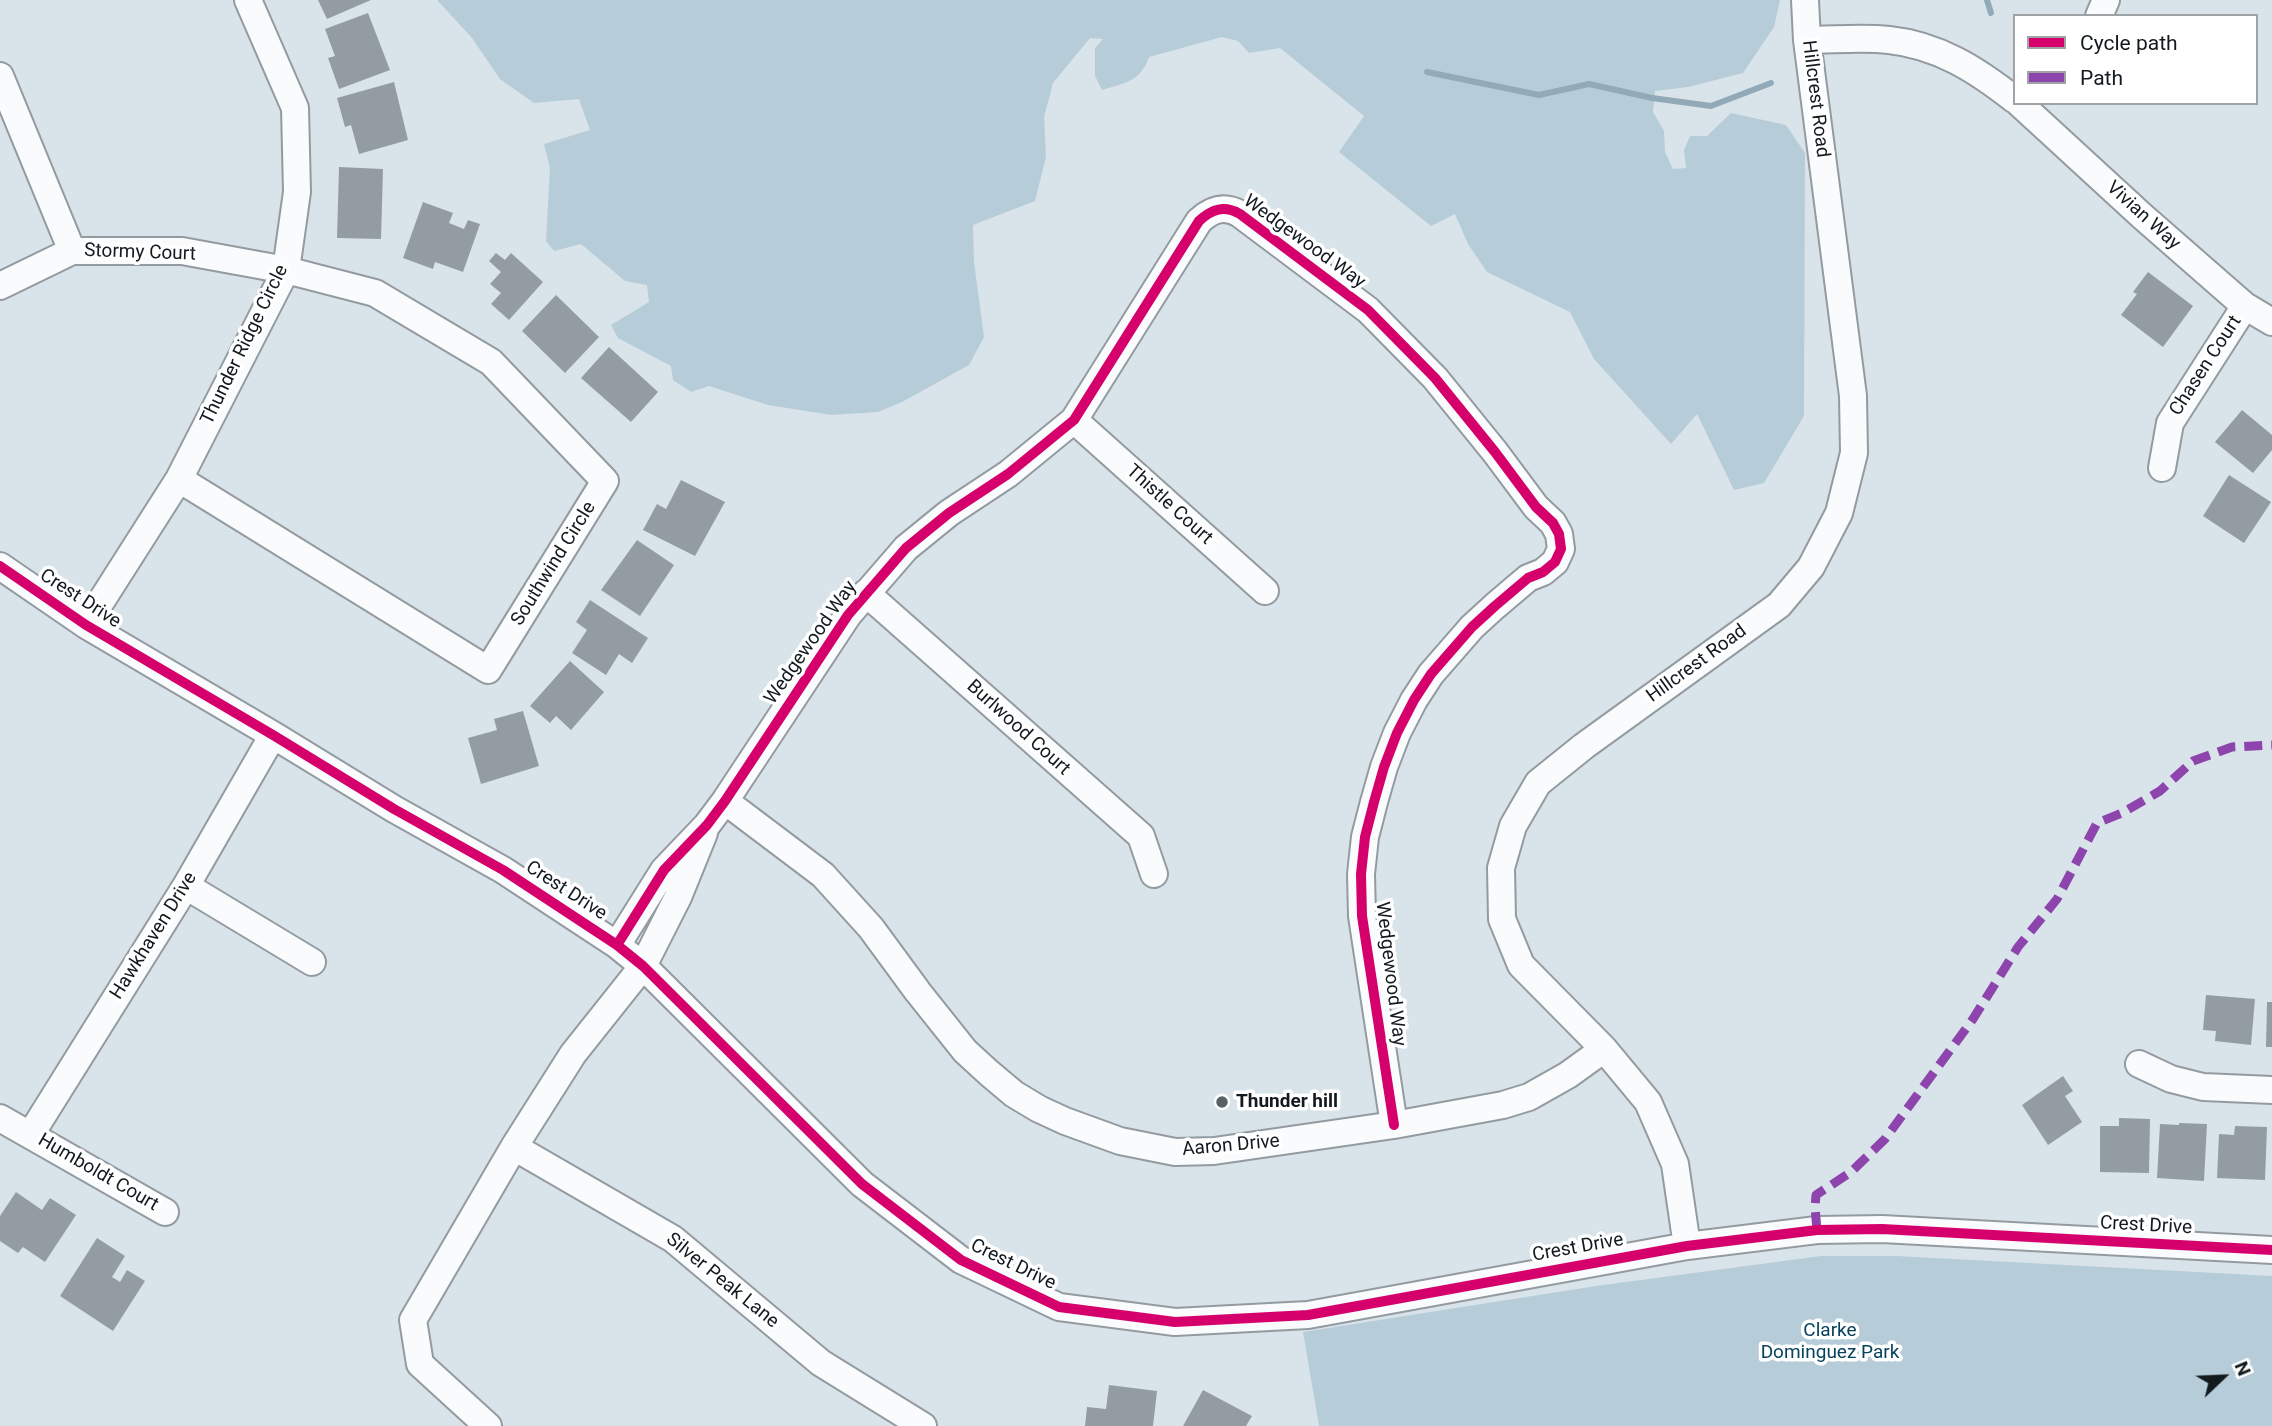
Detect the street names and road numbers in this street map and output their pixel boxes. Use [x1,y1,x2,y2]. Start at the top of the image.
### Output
street label: Hillcrest Road [1796,39,1834,159]
street label: Vivian Way [2101,177,2185,255]
street label: Wedgewood Way [1239,190,1369,294]
street label: Stormy Court [84,240,196,266]
street label: Thunder Ridge Circle [196,261,294,429]
street label: Chasen Court [2165,312,2247,420]
street label: Thistle Court [1121,460,1217,550]
street label: Southwind Circle [507,498,601,630]
street label: Crest Drive [35,564,125,634]
street label: Wedgewood Way [760,577,862,709]
street label: Hillcrest Road [1643,620,1751,708]
street label: Burlwood Court [961,676,1075,780]
street label: Crest Drive [521,856,611,926]
street label: Hawkhaven Drive [106,868,202,1004]
street label: Wedgewood Way [1370,901,1410,1047]
street label: Humboldt Court [34,1129,162,1217]
street label: Aaron Drive [1181,1130,1281,1162]
street label: Crest Drive [2099,1212,2193,1240]
street label: Silver Peak Lane [661,1229,783,1333]
street label: Crest Drive [1531,1229,1625,1267]
street label: Crest Drive [967,1235,1059,1295]

